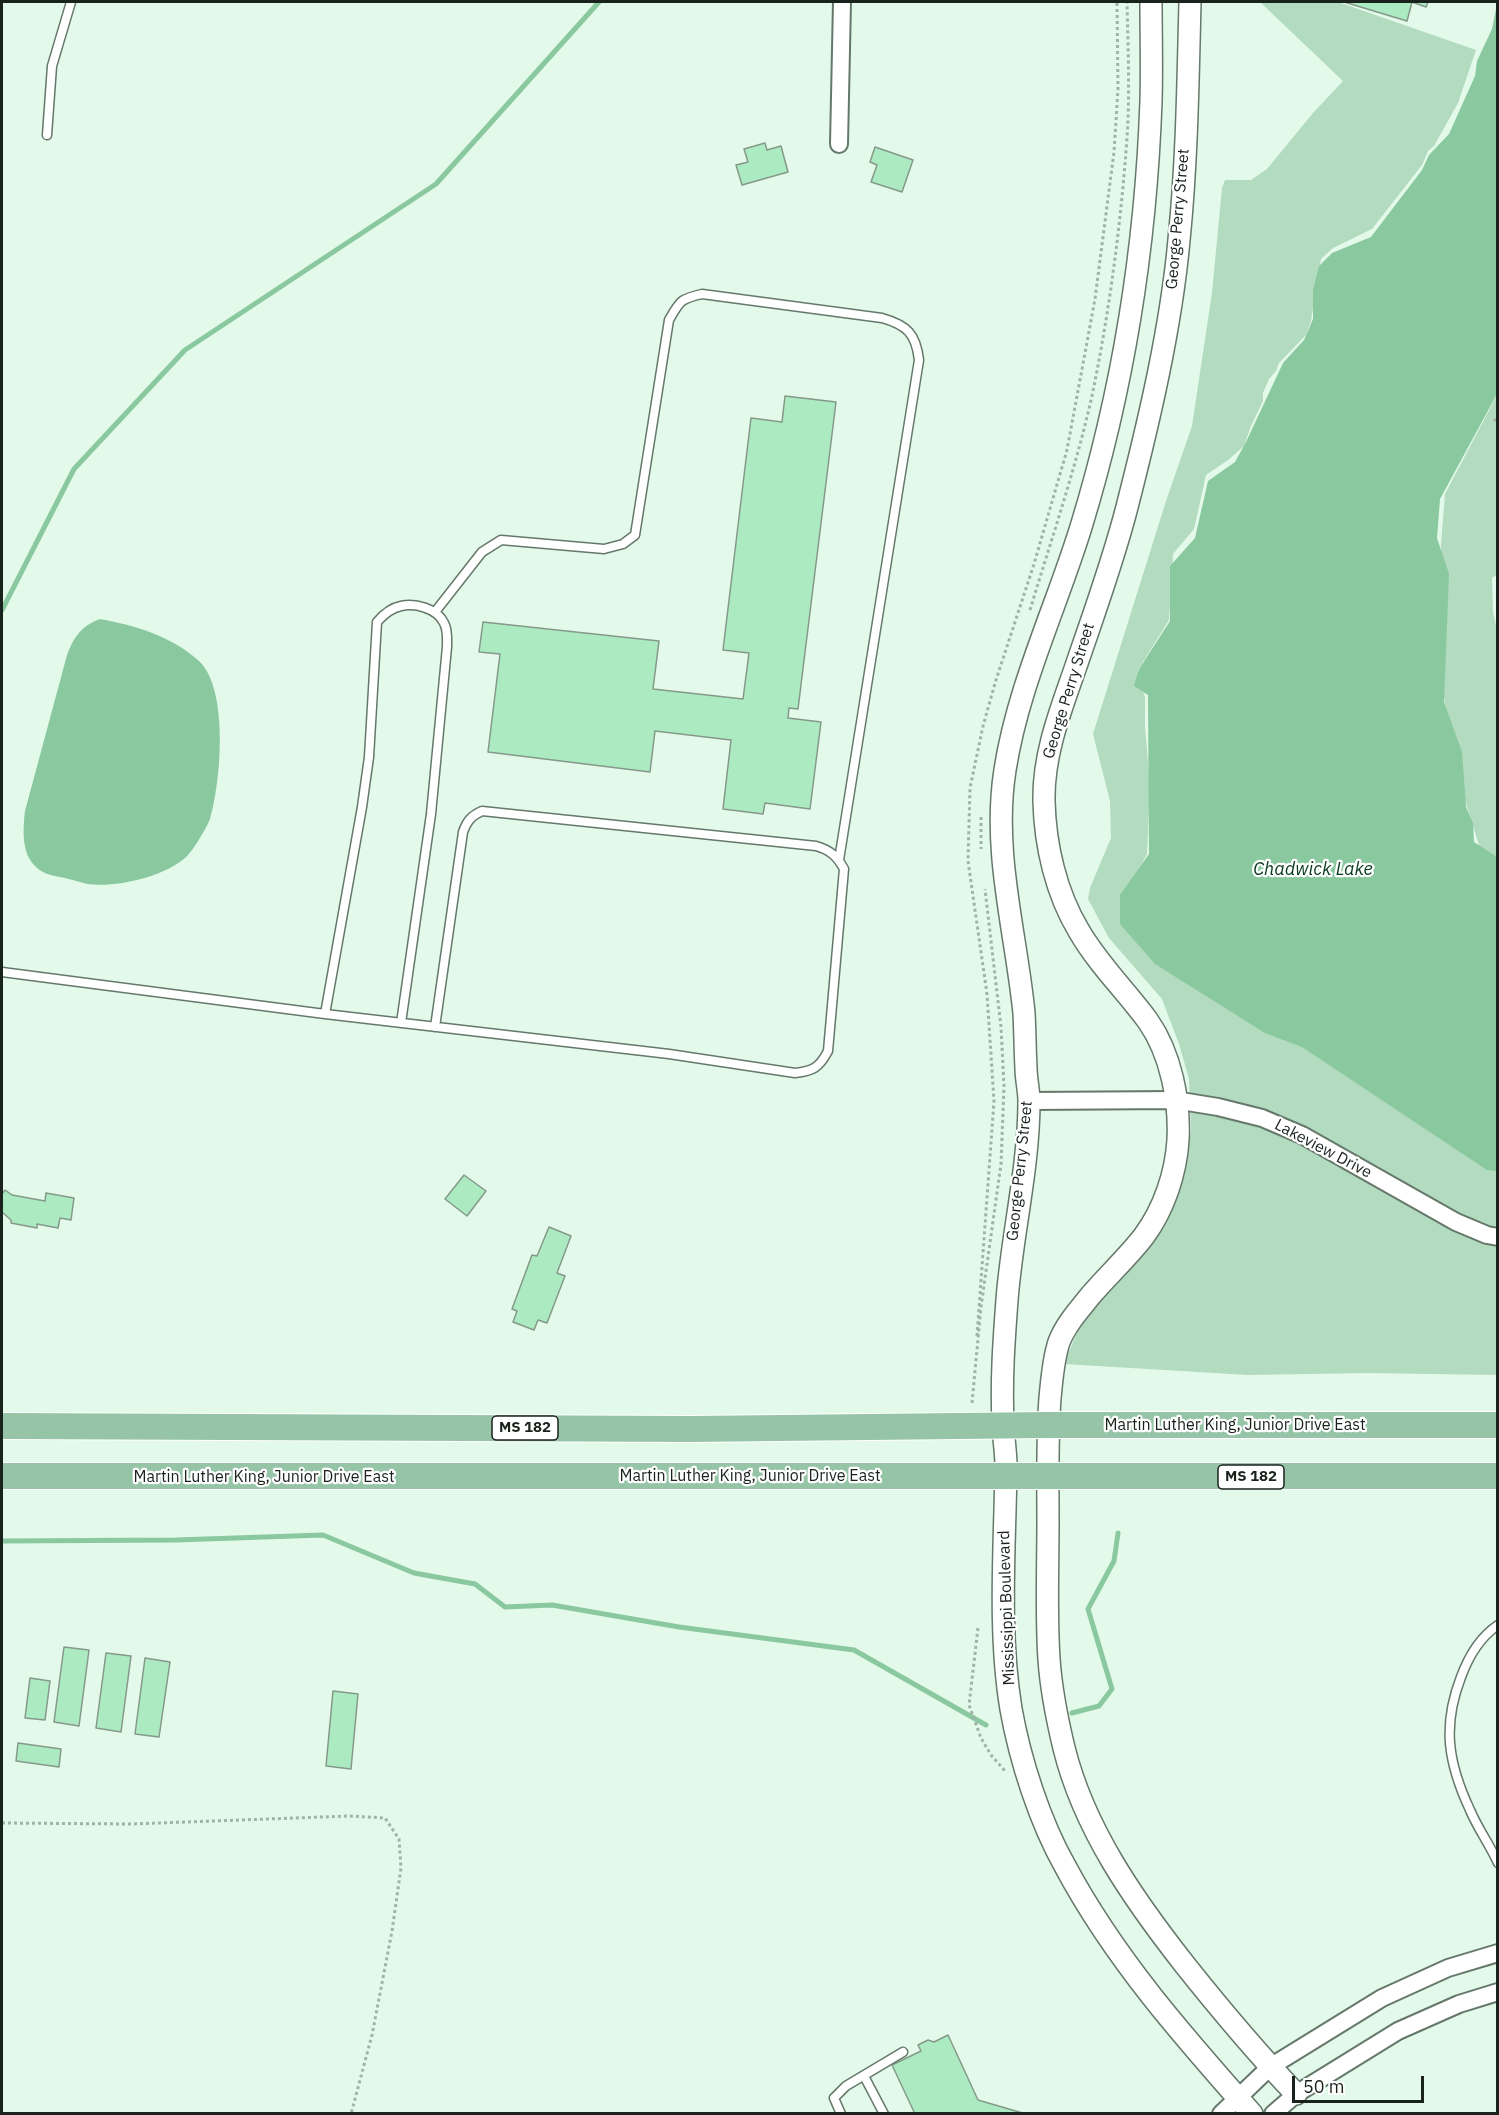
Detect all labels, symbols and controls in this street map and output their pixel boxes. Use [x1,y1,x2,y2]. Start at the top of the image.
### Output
street label: George Perry Street [1162,148,1194,290]
street label: George Perry Street [1039,621,1099,761]
water label: Chadwick Lake [1253,859,1373,881]
street label: George Perry Street [1003,1100,1037,1242]
street label: Lakeview Drive [1271,1115,1375,1183]
street label: Martin Luther King, Junior Drive East [1104,1415,1366,1435]
road number: MS 182 [492,1416,558,1440]
road number: MS 182 [1218,1465,1284,1489]
street label: Martin Luther King, Junior Drive East [619,1466,881,1486]
street label: Martin Luther King, Junior Drive East [133,1467,395,1487]
street label: Mississippi Boulevard [995,1530,1019,1686]
scale bar [1295,2064,1427,2102]
text: 50 m [1303,2075,1345,2098]

